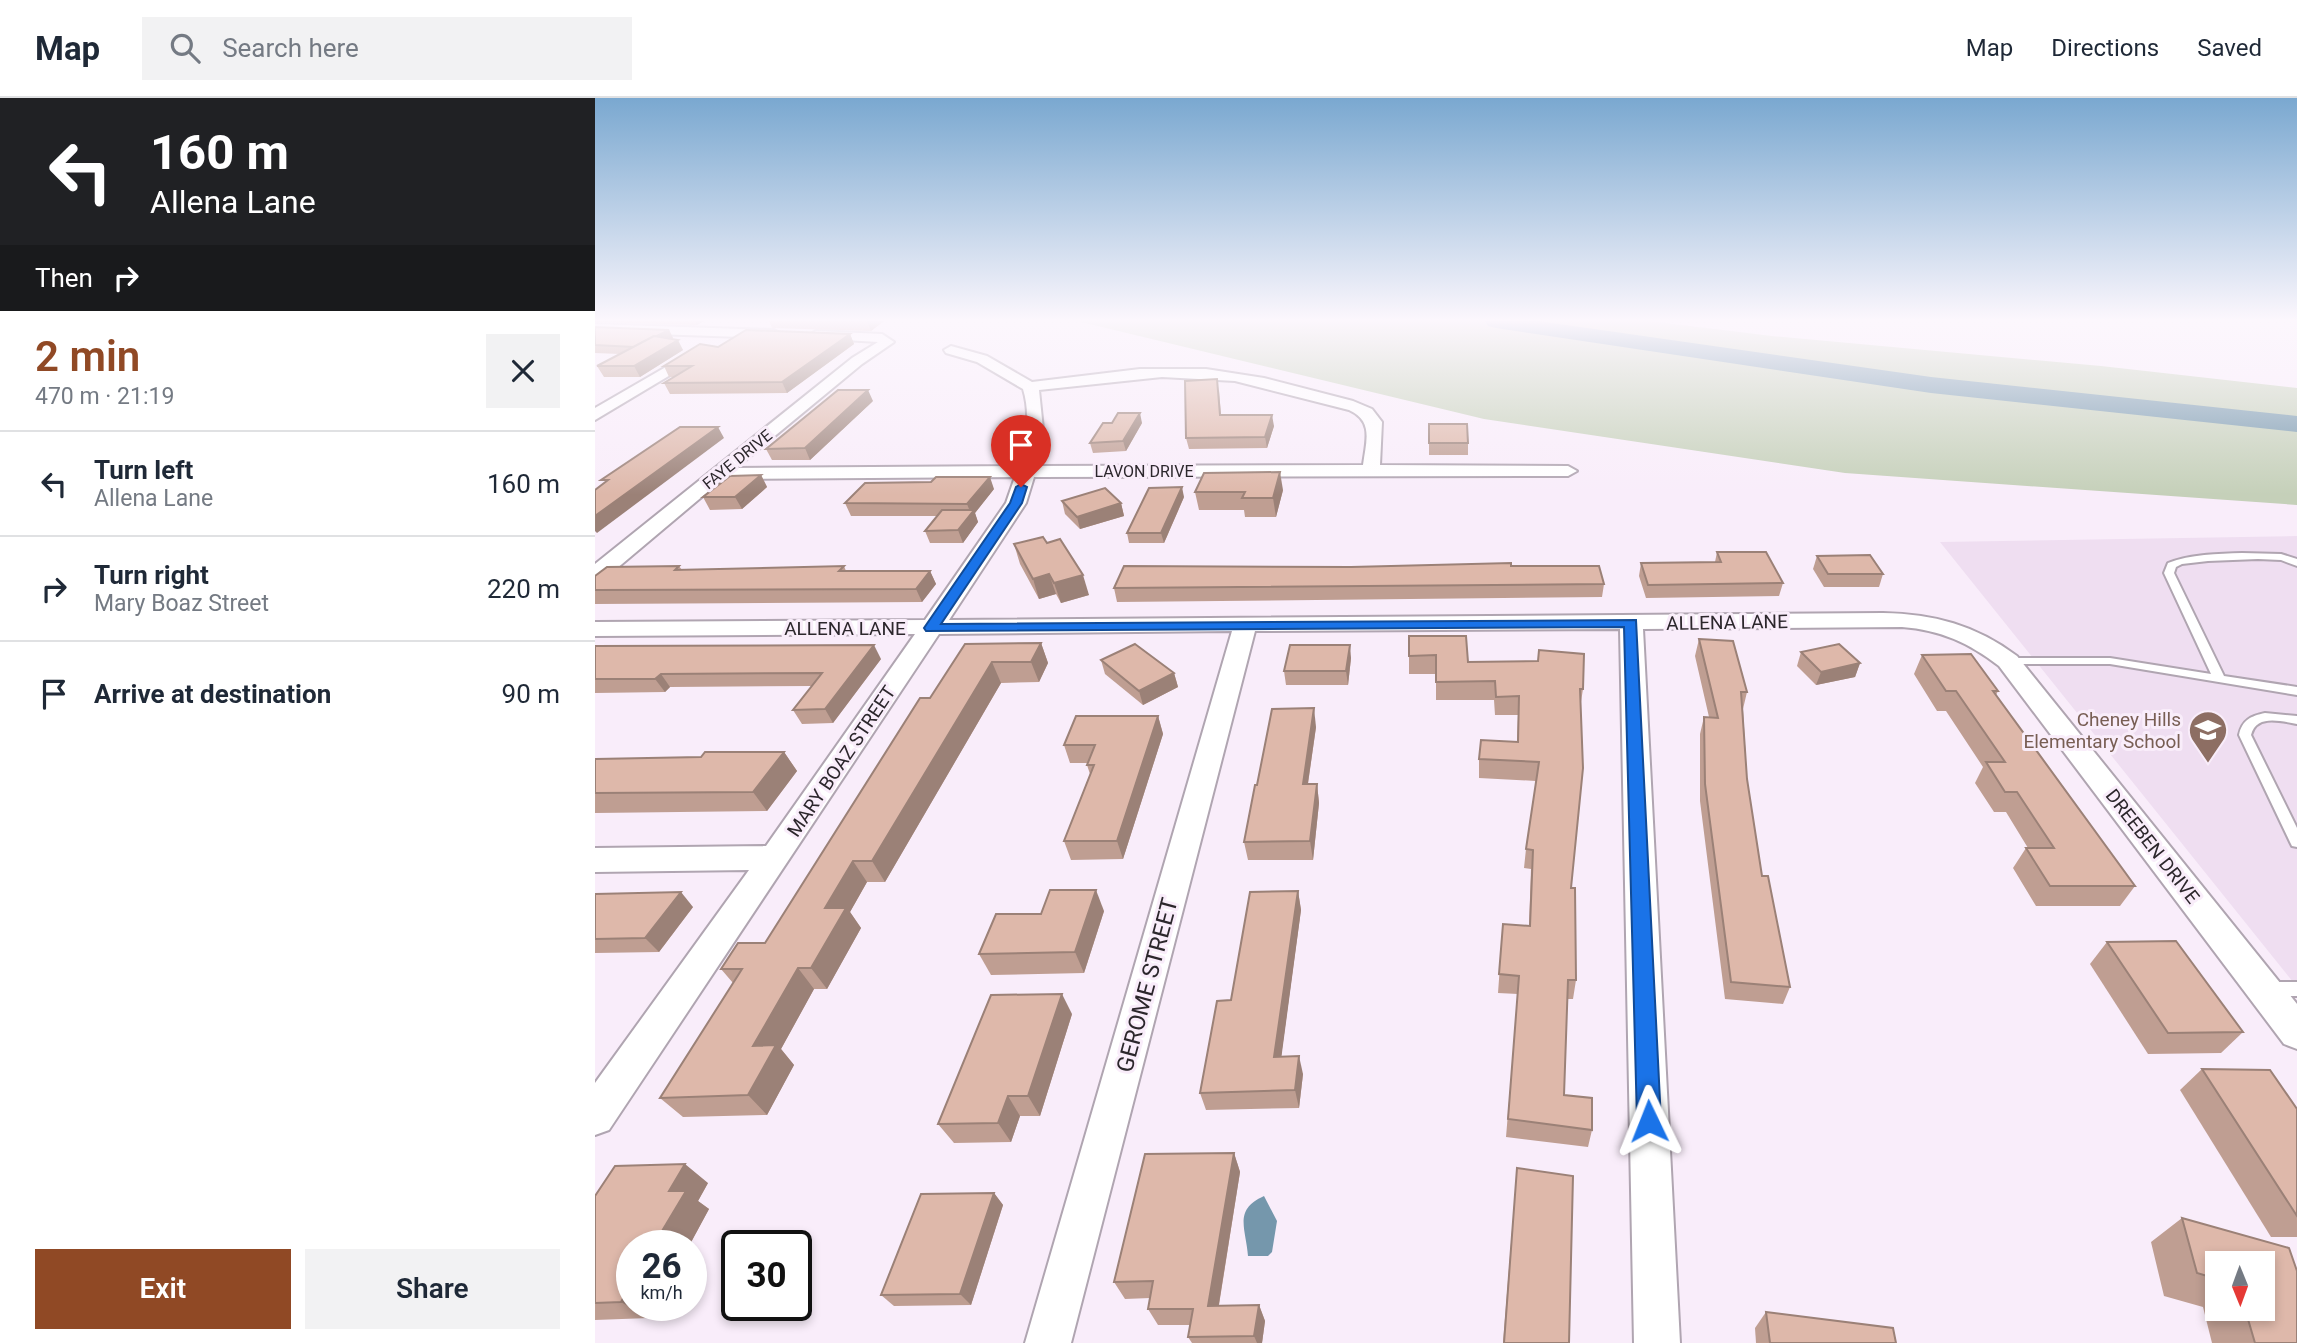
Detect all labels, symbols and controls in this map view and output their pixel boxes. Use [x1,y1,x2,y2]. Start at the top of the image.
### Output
search box [142,17,632,80]
text: Map [35,29,100,68]
icon: search [166,29,204,67]
text: Search here [222,33,359,63]
text: Map [1966,34,2013,62]
text: Directions [2051,34,2159,62]
text: Saved [2197,34,2262,62]
text: 160 m [150,124,289,181]
icon: left [35,126,126,217]
text: Allena Lane [150,183,316,221]
icon: right [107,259,145,297]
text: Then [35,263,93,293]
text: 2 min [35,332,140,381]
button: close [486,334,560,408]
text: 470 m · 21:19 [35,383,174,410]
pin [991,415,1051,487]
street label: FAYE DRIVE [699,426,776,493]
icon: arrive [1002,426,1040,464]
text: Turn left [94,455,193,485]
street label: LAVON DRIVE [1095,462,1194,481]
icon: left [35,465,73,503]
text: 160 m [487,469,560,499]
text: Allena Lane [94,485,213,512]
text: Turn right [94,560,209,590]
icon: right [35,570,73,608]
text: 220 m [487,574,560,604]
text: Mary Boaz Street [94,590,269,617]
street label: ALLENA LANE [1666,610,1788,635]
street label: ALLENA LANE [784,617,906,640]
icon: arrive [35,675,73,713]
text: Arrive at destination [94,679,331,709]
text: 90 m [502,679,560,709]
street label: MARY BOAZ STREET [782,681,900,841]
place label: Cheney Hills Elementary School [2023,708,2181,753]
school or university icon: Cheney Hills Elementary School [2187,709,2229,764]
street label: DREEBEN DRIVE [2101,784,2205,908]
street label: GEROME STREET [1111,895,1184,1075]
position arrow [1612,1084,1686,1158]
speed limit sign: 30 [721,1230,812,1321]
text: 26 [641,1246,682,1287]
button: Exit [35,1249,291,1329]
button: Share [305,1249,560,1329]
north arrow [2205,1251,2275,1321]
map controls [2205,1251,2275,1321]
text: km/h [640,1282,683,1303]

